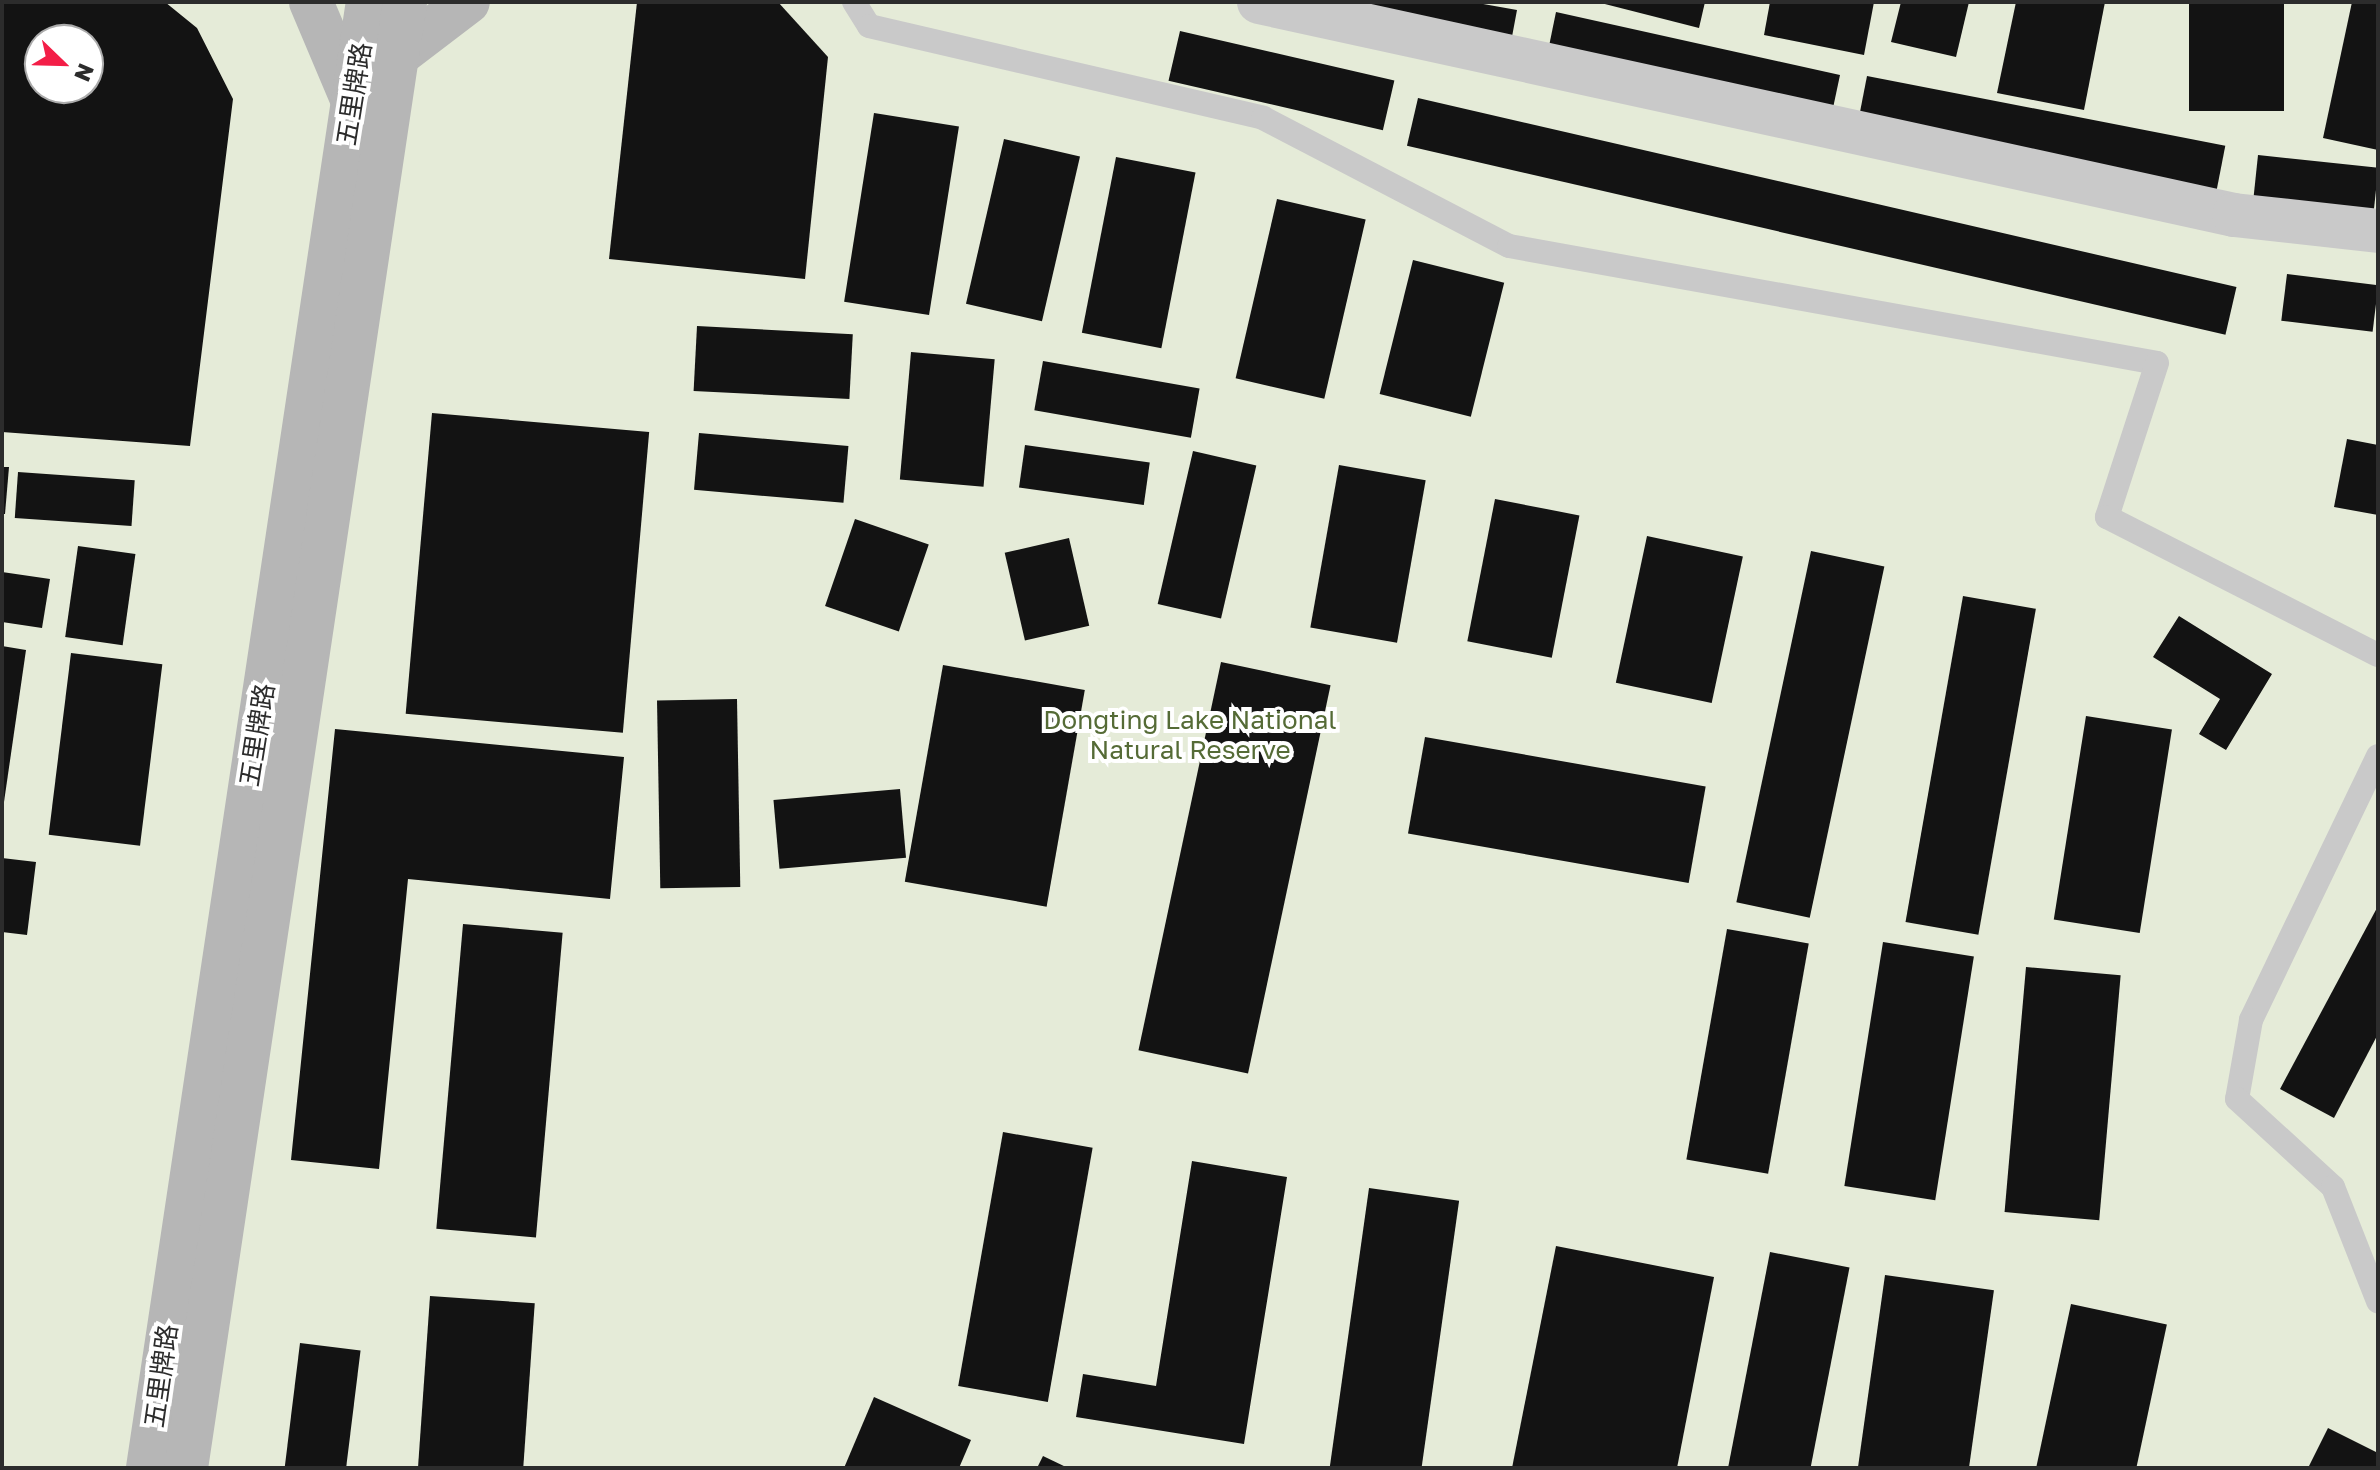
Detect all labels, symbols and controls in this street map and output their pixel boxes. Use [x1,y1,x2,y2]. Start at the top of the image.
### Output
north arrow [24,24,104,104]
street label: 五里牌路 [330,40,378,148]
text: N [69,60,100,86]
street label: 五里牌路 [233,681,281,789]
park label: Dongting Lake National Natural Reserve [1043,704,1337,766]
street label: 五里牌路 [138,1322,184,1430]

